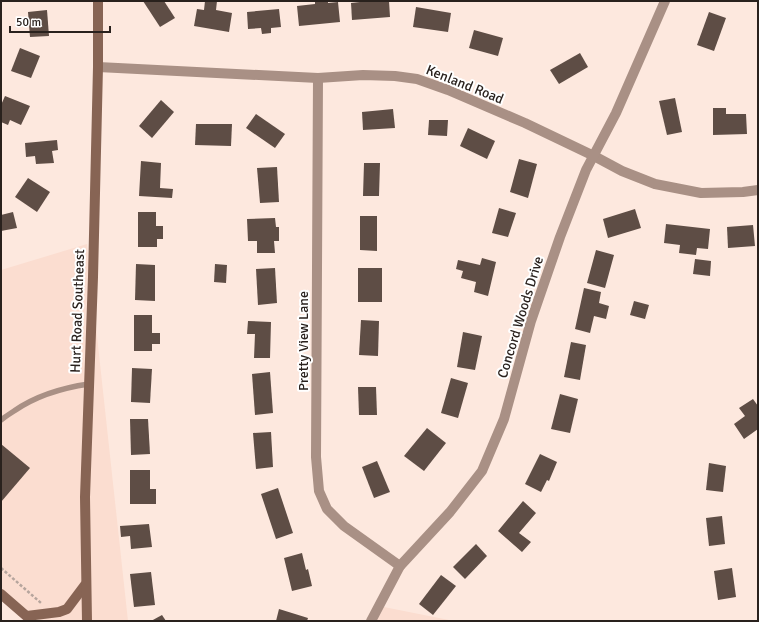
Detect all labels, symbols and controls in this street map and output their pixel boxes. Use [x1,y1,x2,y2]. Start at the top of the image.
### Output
scale bar [10,8,110,34]
text: 50 m [16,15,41,30]
street label: Kenland Road [424,61,506,108]
street label: Hurt Road Southeast [67,249,88,373]
street label: Concord Woods Drive [494,254,547,380]
street label: Pretty View Lane [295,291,312,391]

